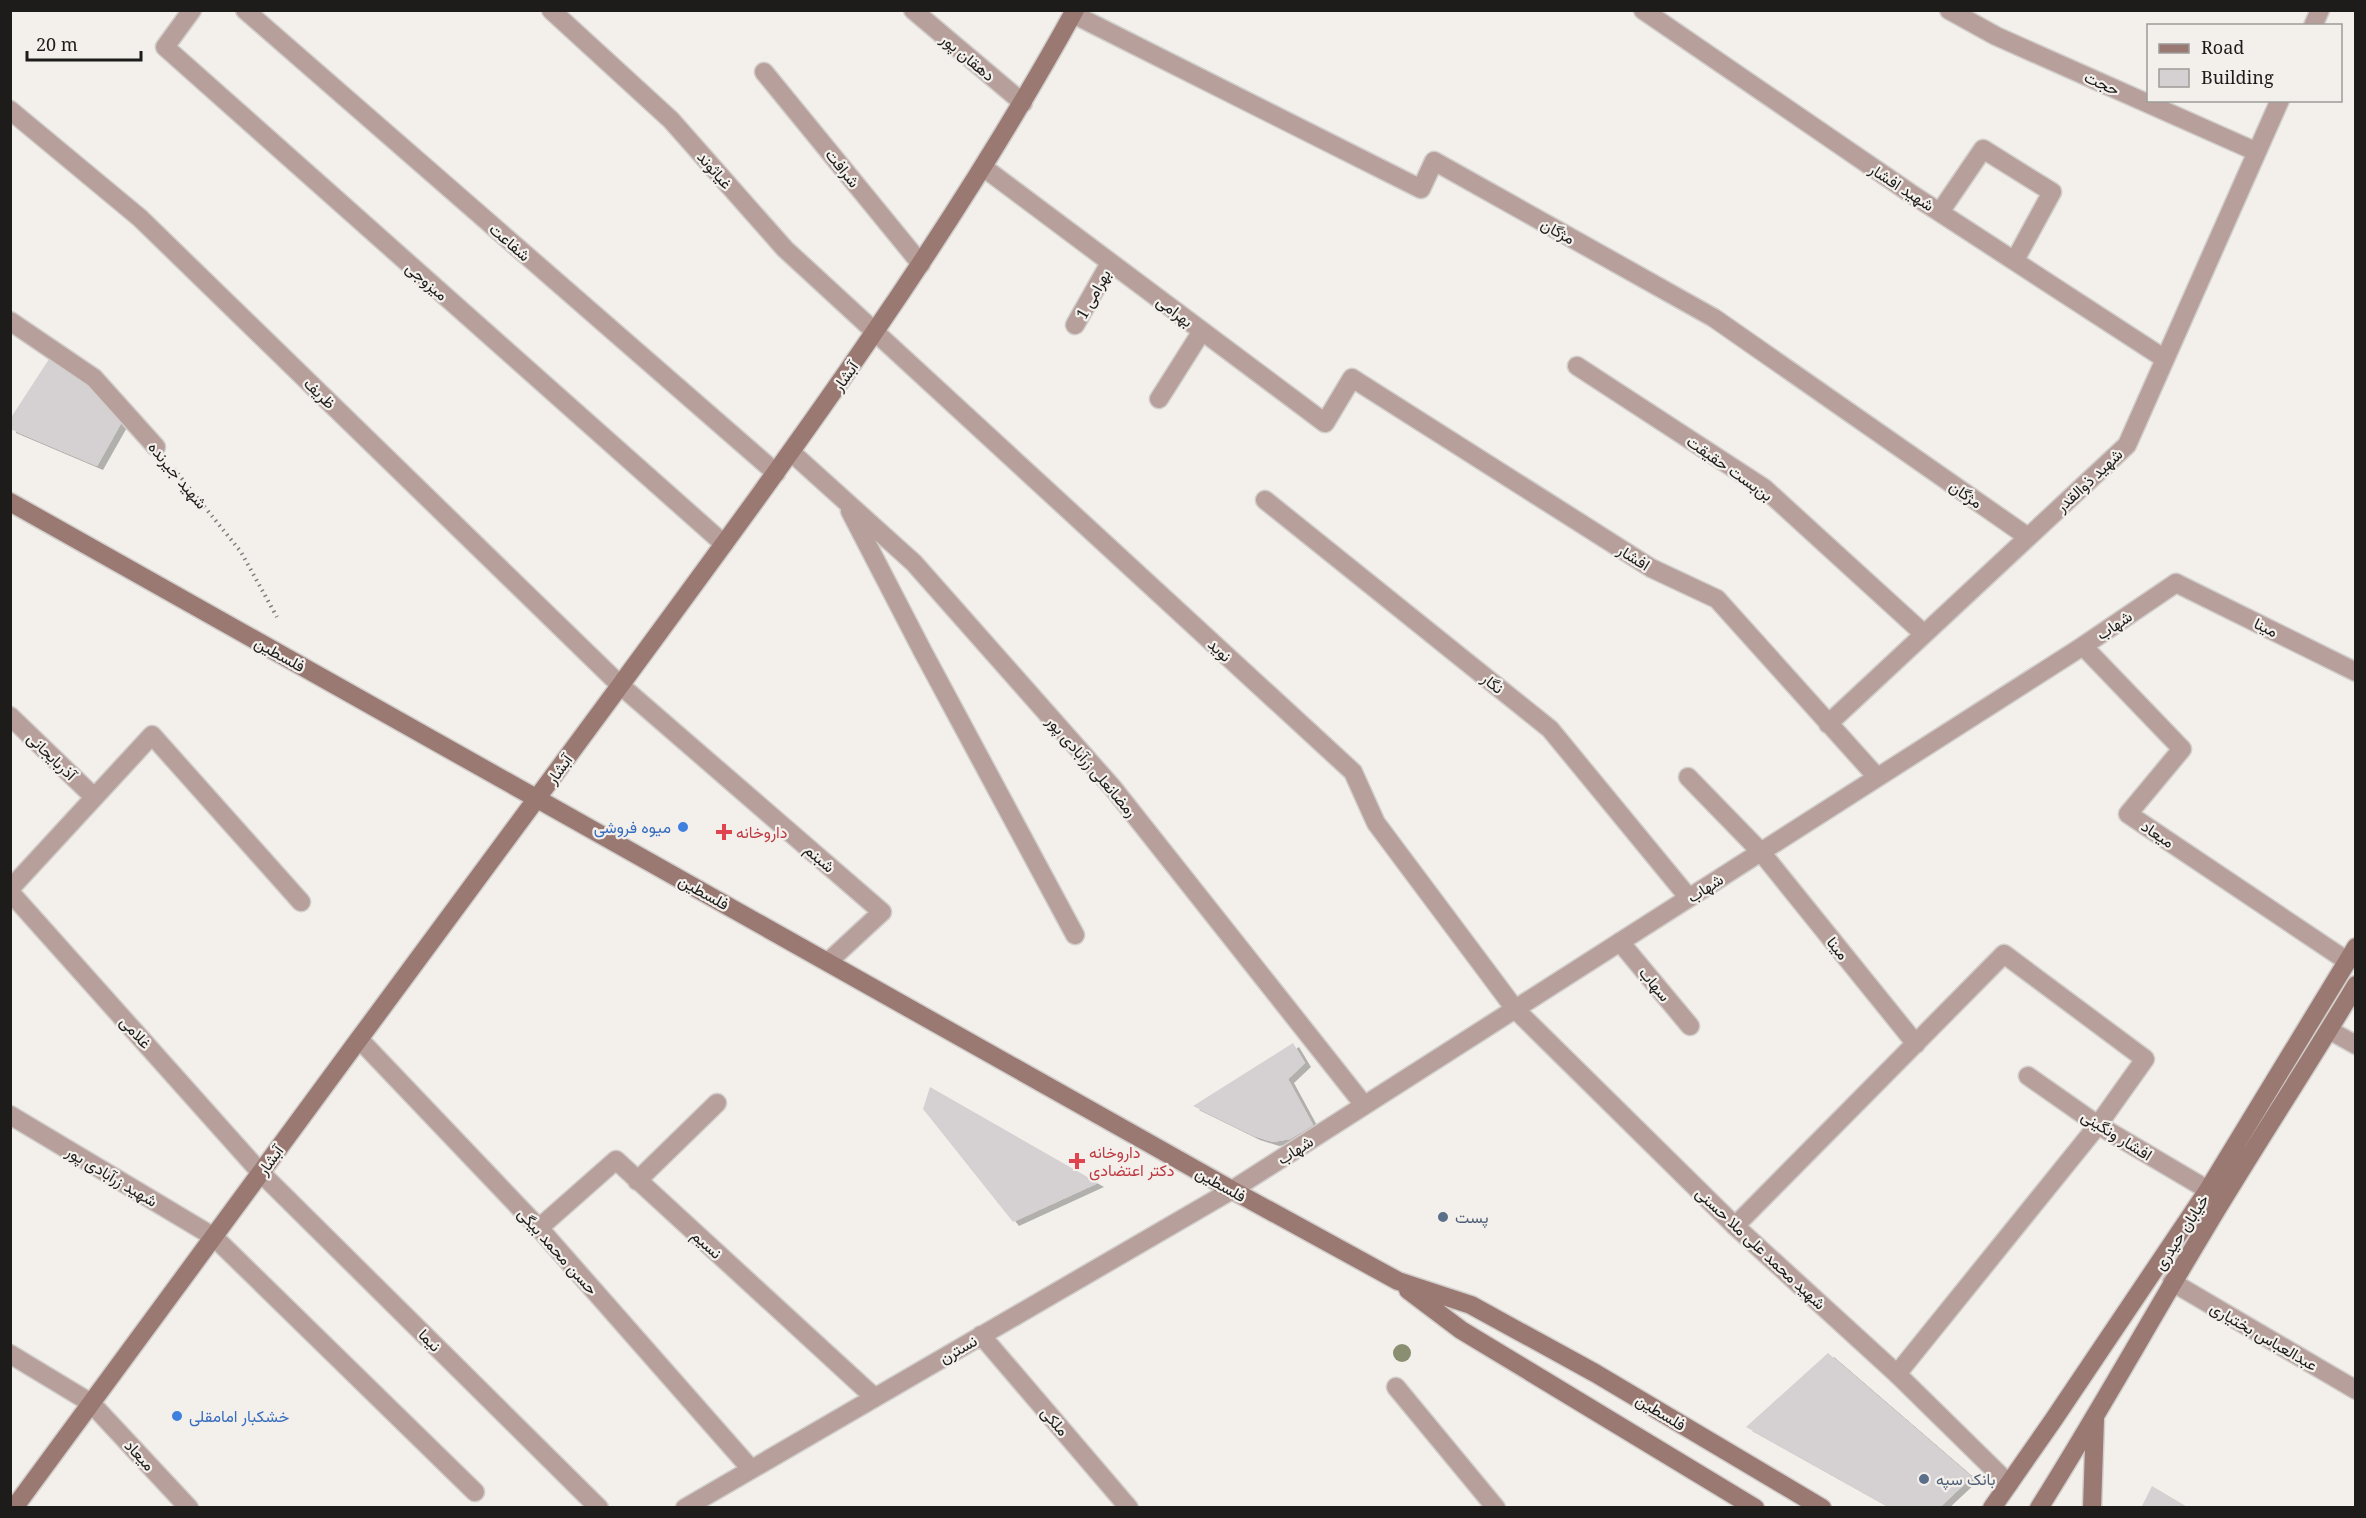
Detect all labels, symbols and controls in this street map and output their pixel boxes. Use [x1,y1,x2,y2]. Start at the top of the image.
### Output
scale bar [27,24,141,62]
legend [2147,24,2342,102]
street label: دهقان پور [935,27,1000,87]
text: 20 m [36,32,78,56]
text: Road [2201,35,2244,59]
text: Building [2201,65,2274,89]
street label: حجت [2081,66,2123,101]
street label: شرافت [821,144,865,192]
street label: غیاثوند [692,146,738,194]
street label: شهید افشار [1864,157,1939,216]
street label: مژگان [1537,213,1579,249]
street label: شفاعت [485,218,535,266]
street label: میزوجی [401,257,453,305]
street label: بهرامی 1 [1070,265,1116,323]
street label: بهرامی [1152,290,1198,332]
street label: آبشار [826,356,864,396]
street label: ظریف [299,372,341,414]
street label: بن‌بست حقیقت [1682,430,1778,506]
street label: شهید جیرنده [143,437,213,513]
street label: شهید ذوالقدر [2050,443,2127,517]
street label: مژگان [1945,475,1987,513]
street label: افشار [1613,538,1654,575]
street label: شهاب [2092,605,2136,645]
street label: مینا [2250,612,2282,642]
street label: فلسطین [251,631,309,677]
street label: نوید [1203,633,1237,667]
street label: نگار [1477,667,1509,699]
street label: رمضانعلی زرآبادی پور [1040,710,1142,822]
street label: آذربایجانی [23,727,82,786]
street label: آبشار [540,749,578,789]
street label: میعاد [2137,815,2179,853]
place label: میوه فروشی [594,816,671,838]
marker: میوه فروشی [676,820,690,834]
place label: داروخانه [736,821,787,843]
marker: داروخانه [717,825,731,839]
street label: شبنم [800,839,840,877]
street label: شهاب [1683,868,1727,908]
street label: فلسطین [675,869,733,915]
street label: مینا [1822,932,1854,964]
street label: سهاب [1634,962,1676,1006]
street label: غلامی [115,1011,157,1053]
street label: افشار ونگینی [2077,1105,2157,1165]
street label: شهاب [1273,1130,1317,1170]
street label: شهید زرآبادی پور [61,1140,162,1213]
street label: آبشار [251,1140,289,1180]
place label: داروخانه دکتر اعتضادی [1089,1141,1174,1181]
marker: داروخانه دکتر اعتضادی [1070,1154,1084,1168]
street label: فلسطین [1192,1161,1250,1207]
street label: شهید محمد علی ملا حسنی [1691,1182,1831,1314]
street label: خیابان حیدری [2148,1190,2214,1274]
street label: حسن محمد بیگی [513,1203,603,1300]
place label: پست [1455,1206,1488,1229]
marker: پست [1436,1210,1450,1224]
street label: نسیم [687,1224,727,1264]
street label: عبدالعباس بختیاری [2206,1296,2322,1376]
street label: نیما [414,1324,446,1356]
street label: نسترن [935,1329,981,1369]
street label: فلسطین [1632,1389,1690,1435]
street label: ملکی [1036,1402,1074,1440]
place label: خشکبار امامقلی [189,1405,289,1427]
marker: خشکبار امامقلی [170,1409,184,1423]
street label: میعاد [120,1435,160,1475]
place label: بانک سپه [1936,1468,1995,1491]
marker: بانک سپه [1917,1472,1931,1486]

